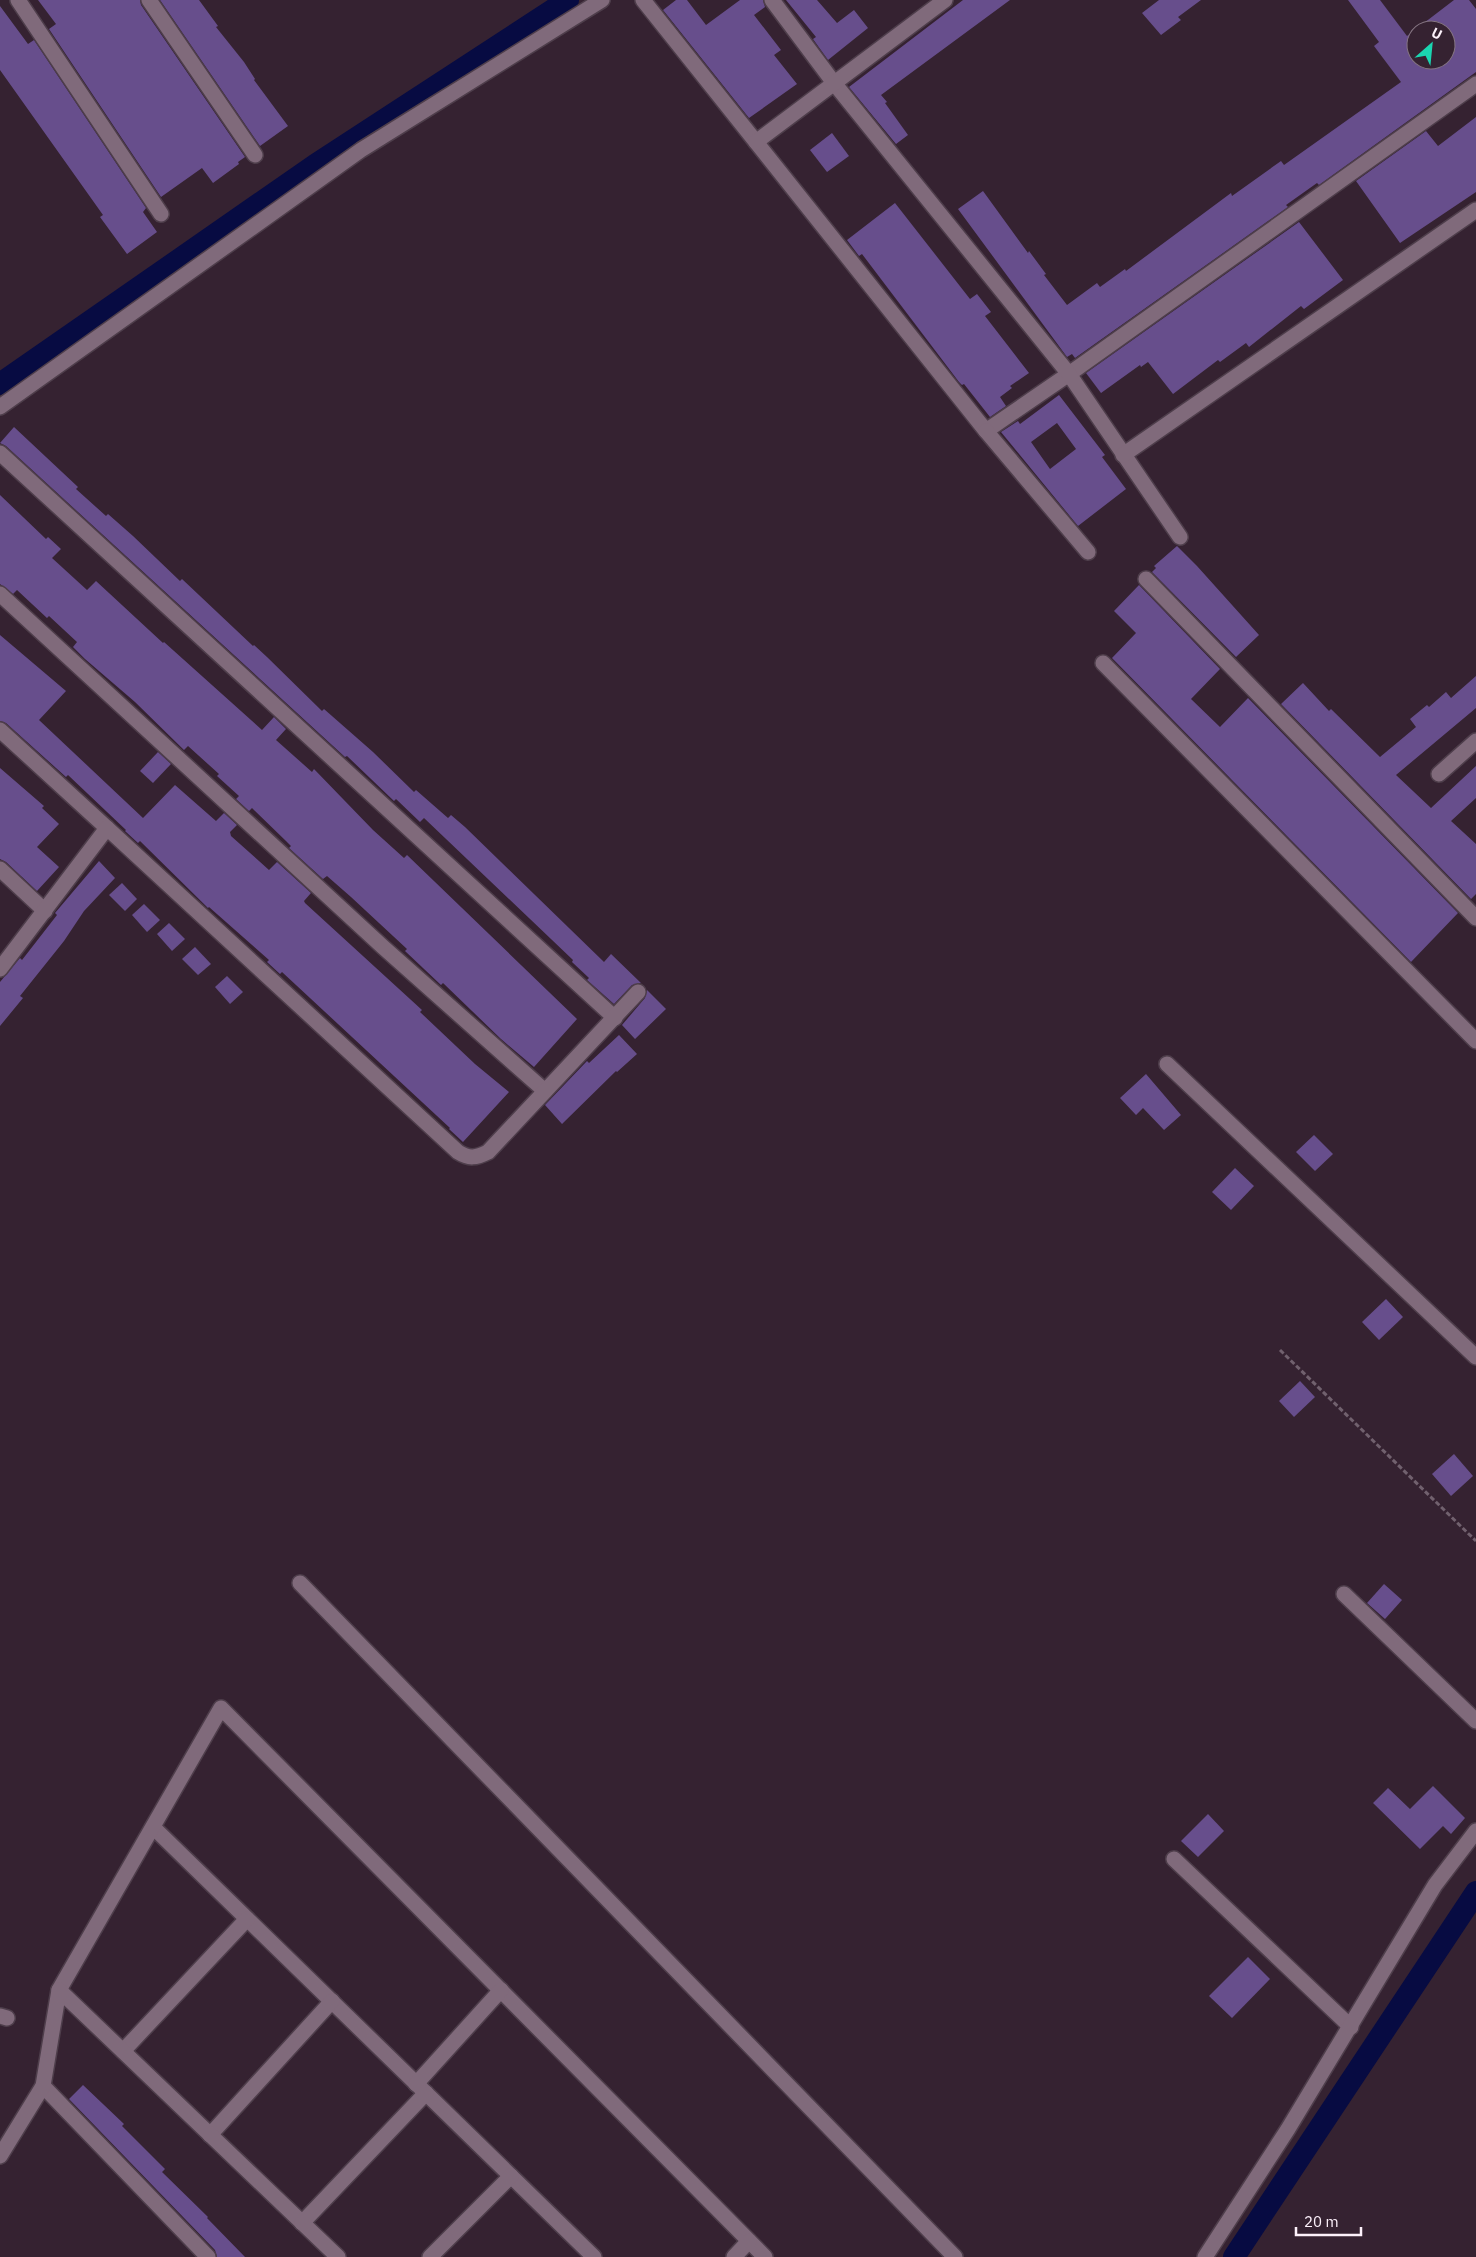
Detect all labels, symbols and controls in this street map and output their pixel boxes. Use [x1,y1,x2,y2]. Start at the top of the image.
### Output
north arrow [1406,20,1456,70]
text: U [1428,23,1445,44]
scale bar [1296,2204,1361,2236]
text: 20 m [1304,2212,1339,2231]

